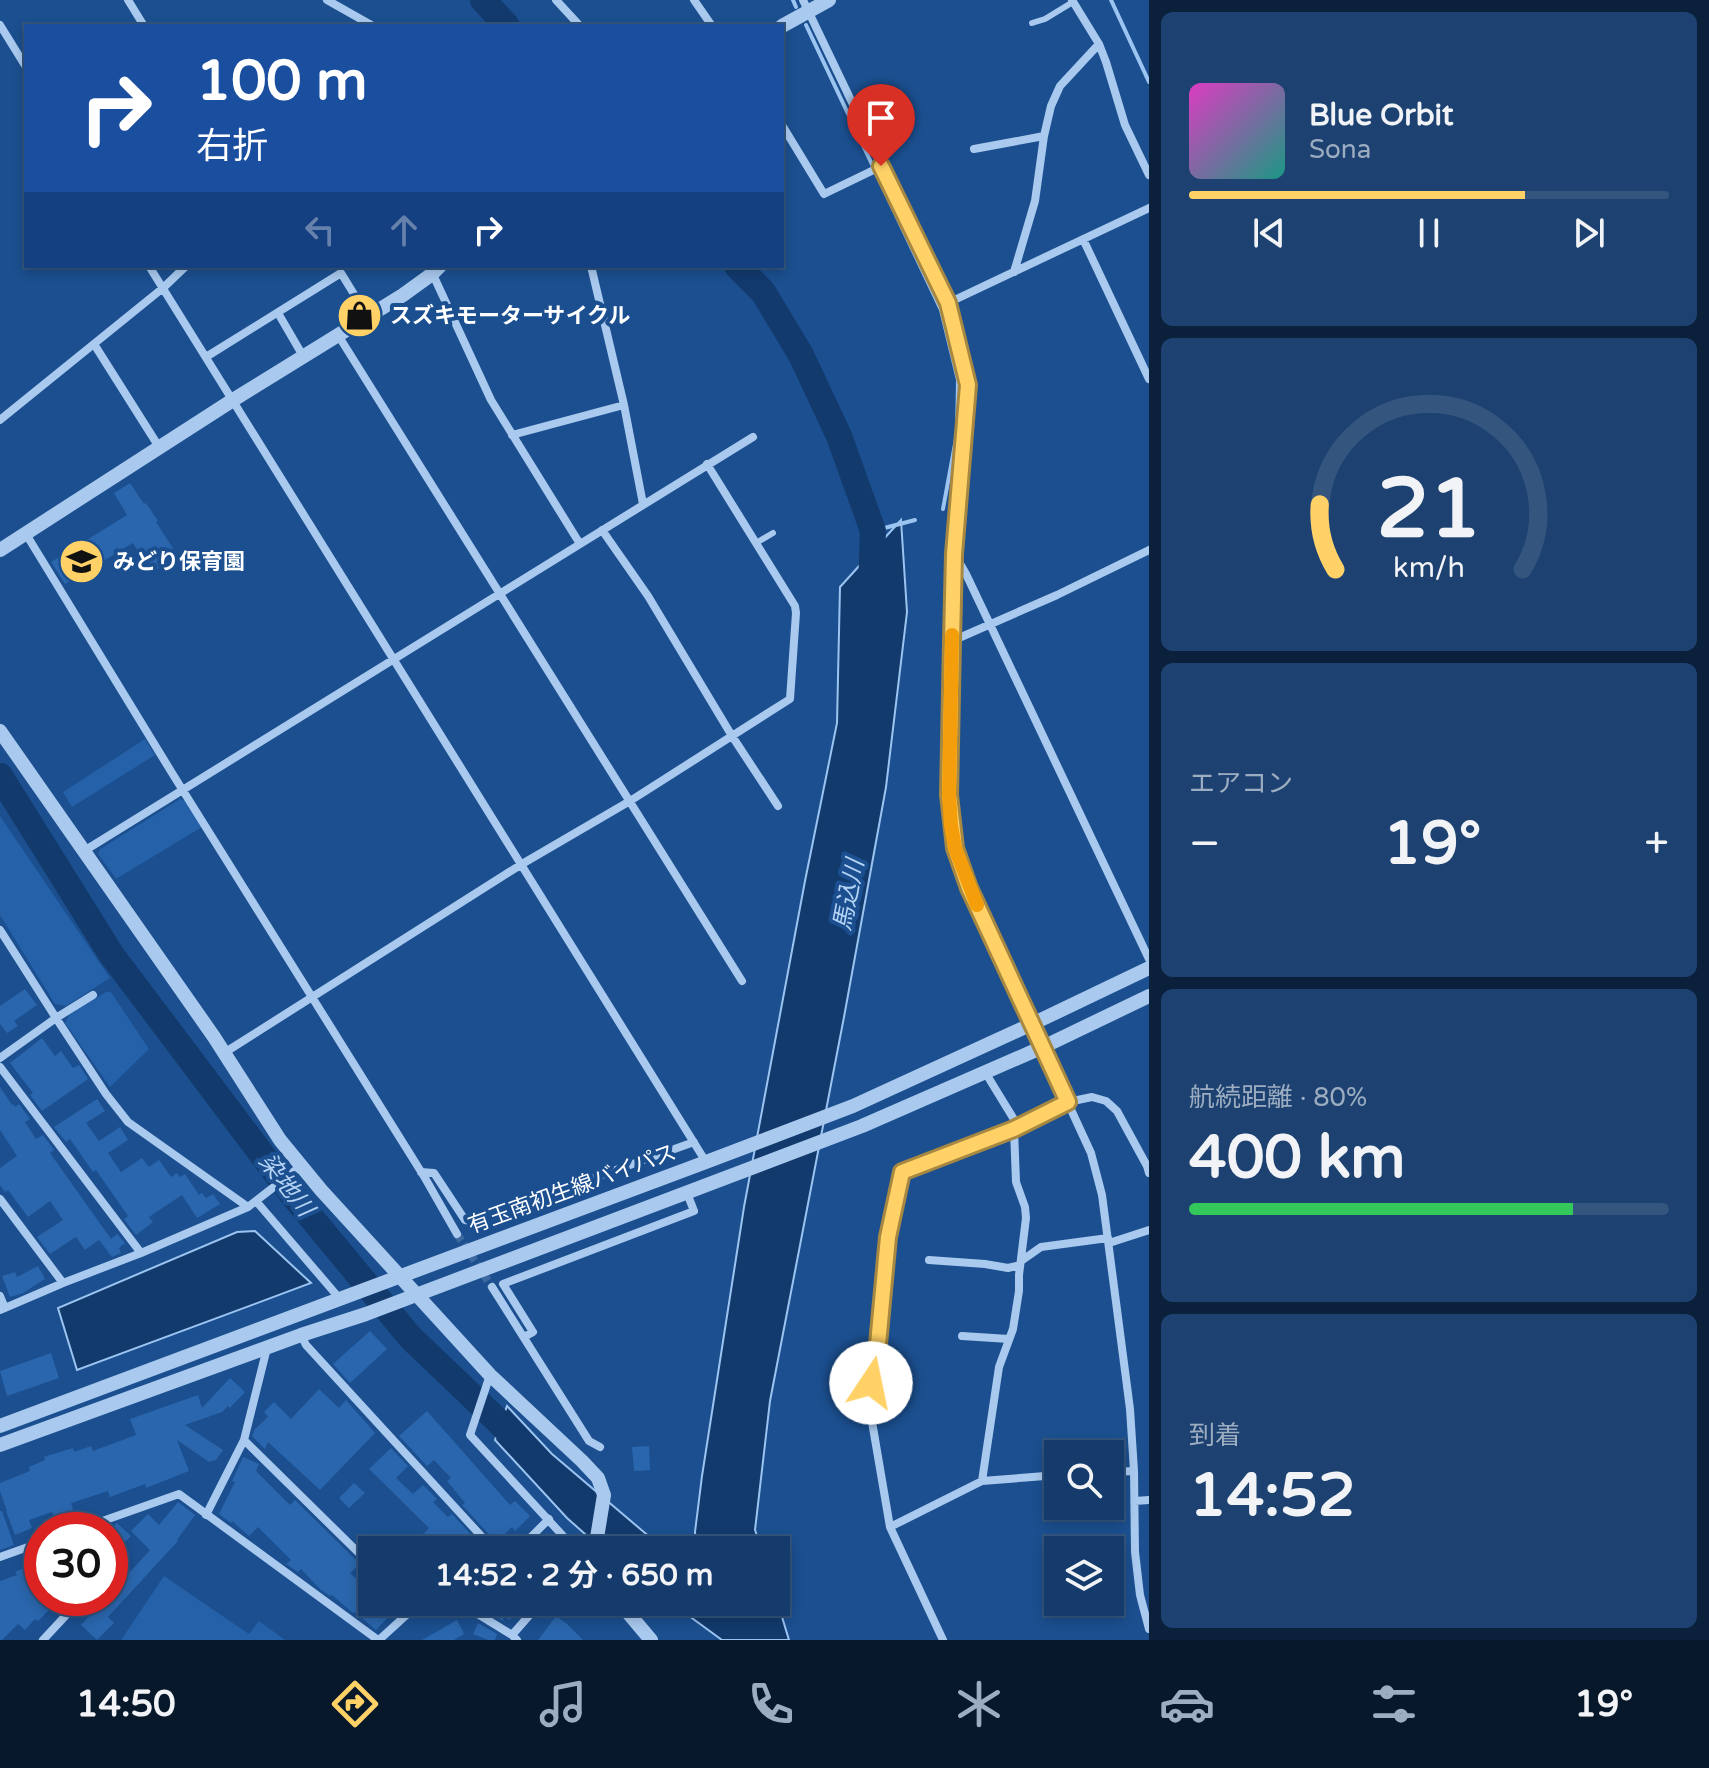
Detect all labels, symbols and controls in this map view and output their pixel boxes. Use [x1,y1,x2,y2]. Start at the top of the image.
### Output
text: 100 m [196,48,367,115]
icon: right [64,56,168,160]
pin [847,84,915,166]
icon: arrive [859,96,903,140]
text: Blue Orbit [1309,97,1454,134]
text: 右折 [196,125,268,168]
text: Sona [1309,134,1371,165]
icon: left [298,208,342,252]
icon: ahead [382,208,426,252]
icon: right [466,208,510,252]
icon: previous [1247,211,1291,255]
icon: pause [1407,211,1451,255]
icon: next [1567,211,1611,255]
shop icon: スズキモーターサイクル [335,292,383,340]
place label: スズキモーターサイクル [390,303,630,329]
text: 21 [1377,460,1481,560]
school or university icon: みどり保育園 [58,538,106,586]
place label: みどり保育園 [113,549,245,575]
text: km/h [1393,552,1465,586]
text: エアコン [1189,768,1293,799]
text: 19° [1383,808,1481,880]
text: − [1189,818,1220,871]
text: + [1644,818,1669,871]
water label: 馬込川 [828,854,871,933]
text: 航続距離 · 80% [1189,1082,1367,1113]
text: 400 km [1189,1122,1405,1194]
street label: 有玉南初生線バイパス [464,1139,680,1239]
water label: 染地川 [252,1148,321,1225]
position arrow [829,1341,913,1425]
text: 到着 [1189,1420,1241,1451]
map controls [1044,1440,1124,1616]
button: search [1044,1440,1124,1520]
text: 14:52 [1189,1460,1355,1532]
speed limit sign: 30 [24,1512,128,1616]
button: layers [1044,1536,1124,1616]
text: 14:52 · 2 分 · 650 m [435,1557,713,1594]
icon: directions [327,1676,383,1732]
icon: music [535,1676,591,1732]
icon: phone [743,1676,799,1732]
icon: climate [951,1676,1007,1732]
icon: car [1159,1676,1215,1732]
icon: filters [1366,1676,1422,1732]
text: 14:50 [76,1683,176,1726]
text: 19° [1574,1683,1633,1726]

